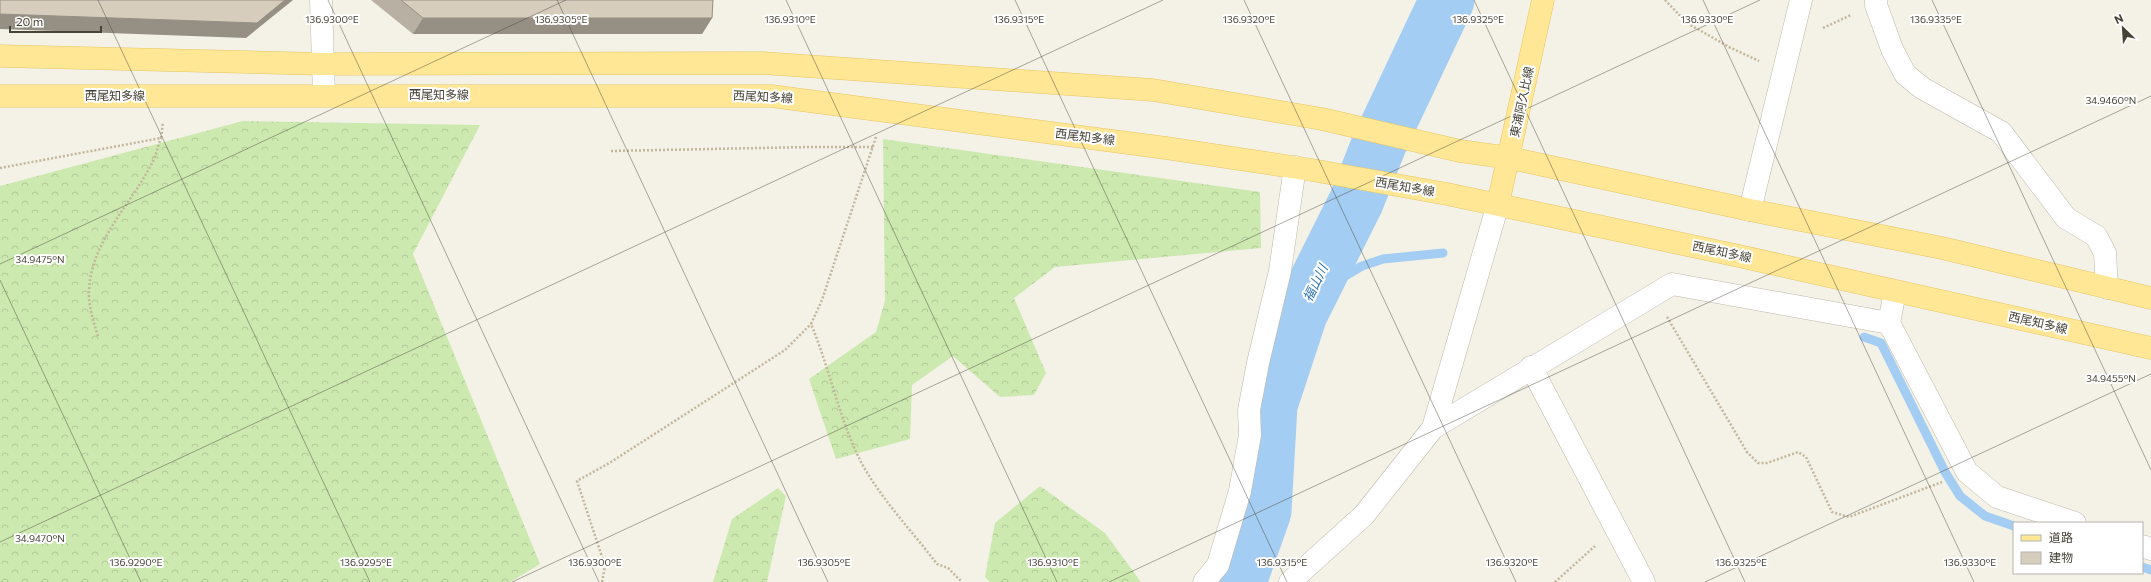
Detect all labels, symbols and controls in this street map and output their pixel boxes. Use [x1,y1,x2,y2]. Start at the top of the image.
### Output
scale bar [10,8,101,34]
north arrow [2103,8,2143,48]
text: N [2112,11,2125,26]
text: 136.9300°E [305,13,359,25]
text: 136.9305°E [535,13,587,25]
text: 136.9310°E [764,13,816,25]
text: 136.9315°E [994,13,1044,25]
text: 136.9320°E [1223,13,1275,25]
text: 136.9325°E [1452,13,1504,25]
text: 136.9330°E [1681,13,1733,25]
text: 136.9335°E [1910,13,1962,25]
text: 20 m [16,14,43,28]
street label: 東浦阿久比線 [1507,65,1535,138]
street label: 西尾知多線 [409,87,469,101]
street label: 西尾知多線 [733,87,793,105]
street label: 西尾知多線 [85,88,145,102]
text: 34.9460°N [2086,94,2136,106]
street label: 西尾知多線 [1054,125,1116,147]
street label: 西尾知多線 [1374,174,1436,198]
street label: 西尾知多線 [1691,238,1753,264]
text: 34.9475°N [16,253,64,265]
water label: 福山川 [1299,260,1332,304]
street label: 西尾知多線 [2007,308,2069,336]
text: 34.9455°N [2086,372,2136,384]
legend [2013,522,2143,574]
text: 道路 [2049,530,2073,544]
text: 34.9470°N [15,532,65,544]
text: 建物 [2049,550,2073,564]
text: 136.9290°E [110,556,162,568]
text: 136.9295°E [340,556,392,568]
text: 136.9300°E [568,556,622,568]
text: 136.9305°E [798,556,850,568]
text: 136.9310°E [1027,556,1079,568]
text: 136.9315°E [1257,556,1307,568]
text: 136.9320°E [1486,556,1538,568]
text: 136.9325°E [1715,556,1767,568]
text: 136.9330°E [1944,556,1996,568]

